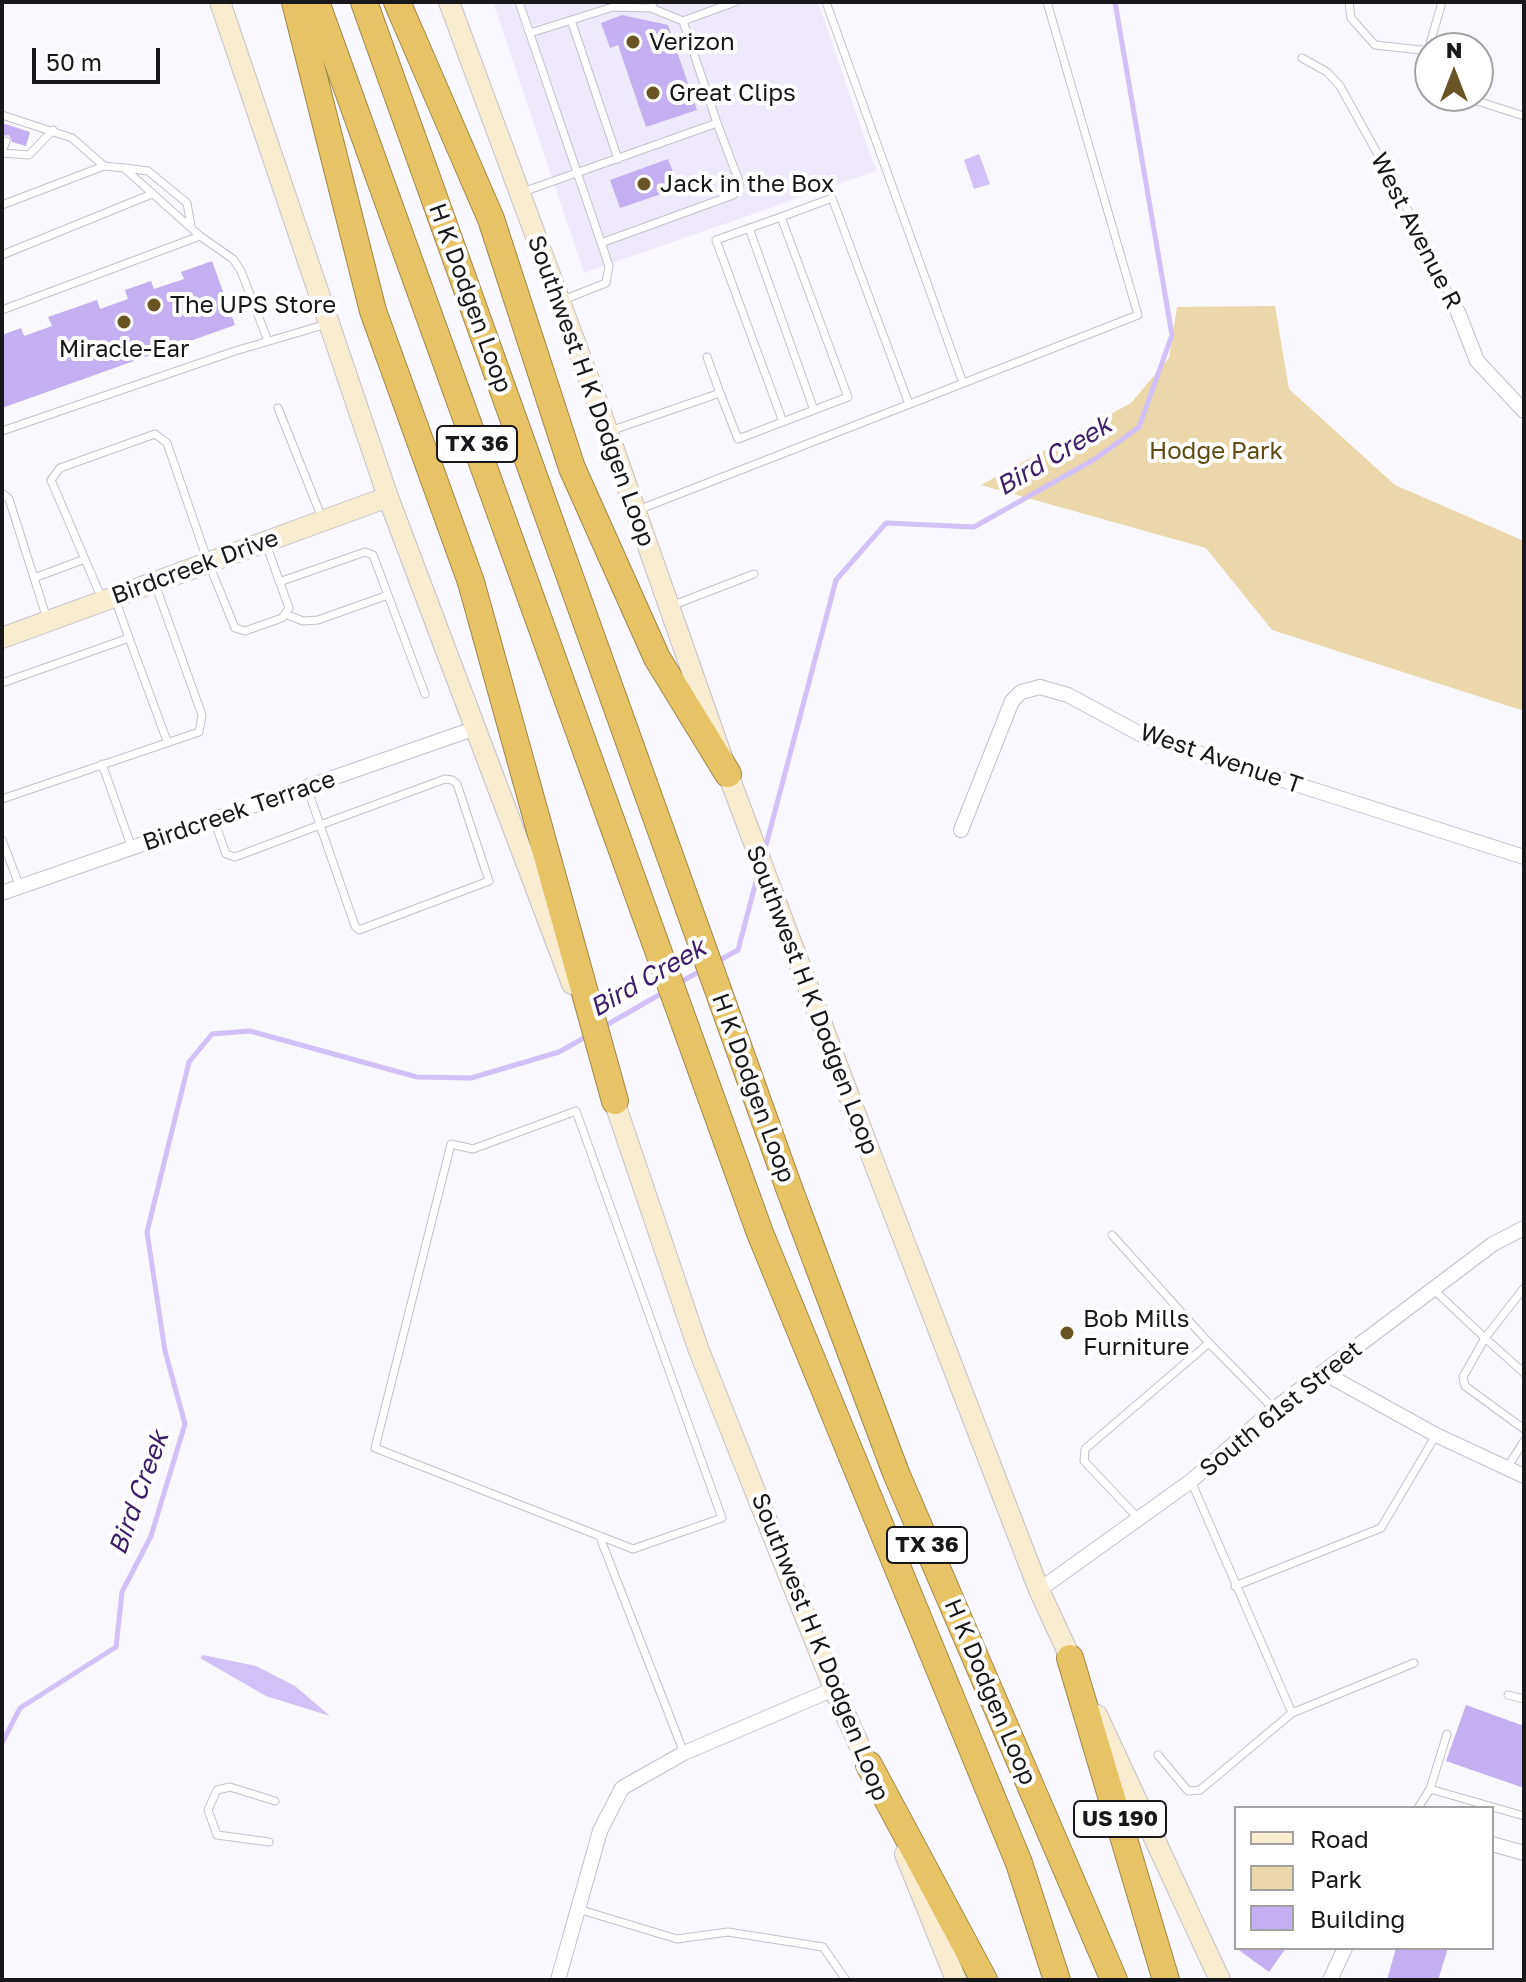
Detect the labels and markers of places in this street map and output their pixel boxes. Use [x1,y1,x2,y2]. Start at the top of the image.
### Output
place label: Verizon [649,28,735,56]
marker: Verizon [624,33,642,51]
place label: Great Clips [669,79,796,107]
marker: Great Clips [644,84,662,102]
place label: Jack in the Box [660,170,834,198]
marker: Jack in the Box [635,175,653,193]
place label: The UPS Store [170,291,336,319]
marker: The UPS Store [145,296,163,314]
marker: Miracle-Ear [115,313,133,331]
place label: Miracle-Ear [59,335,189,363]
place label: Bob Mills Furniture [1083,1305,1190,1361]
marker: Bob Mills Furniture [1058,1324,1076,1342]

